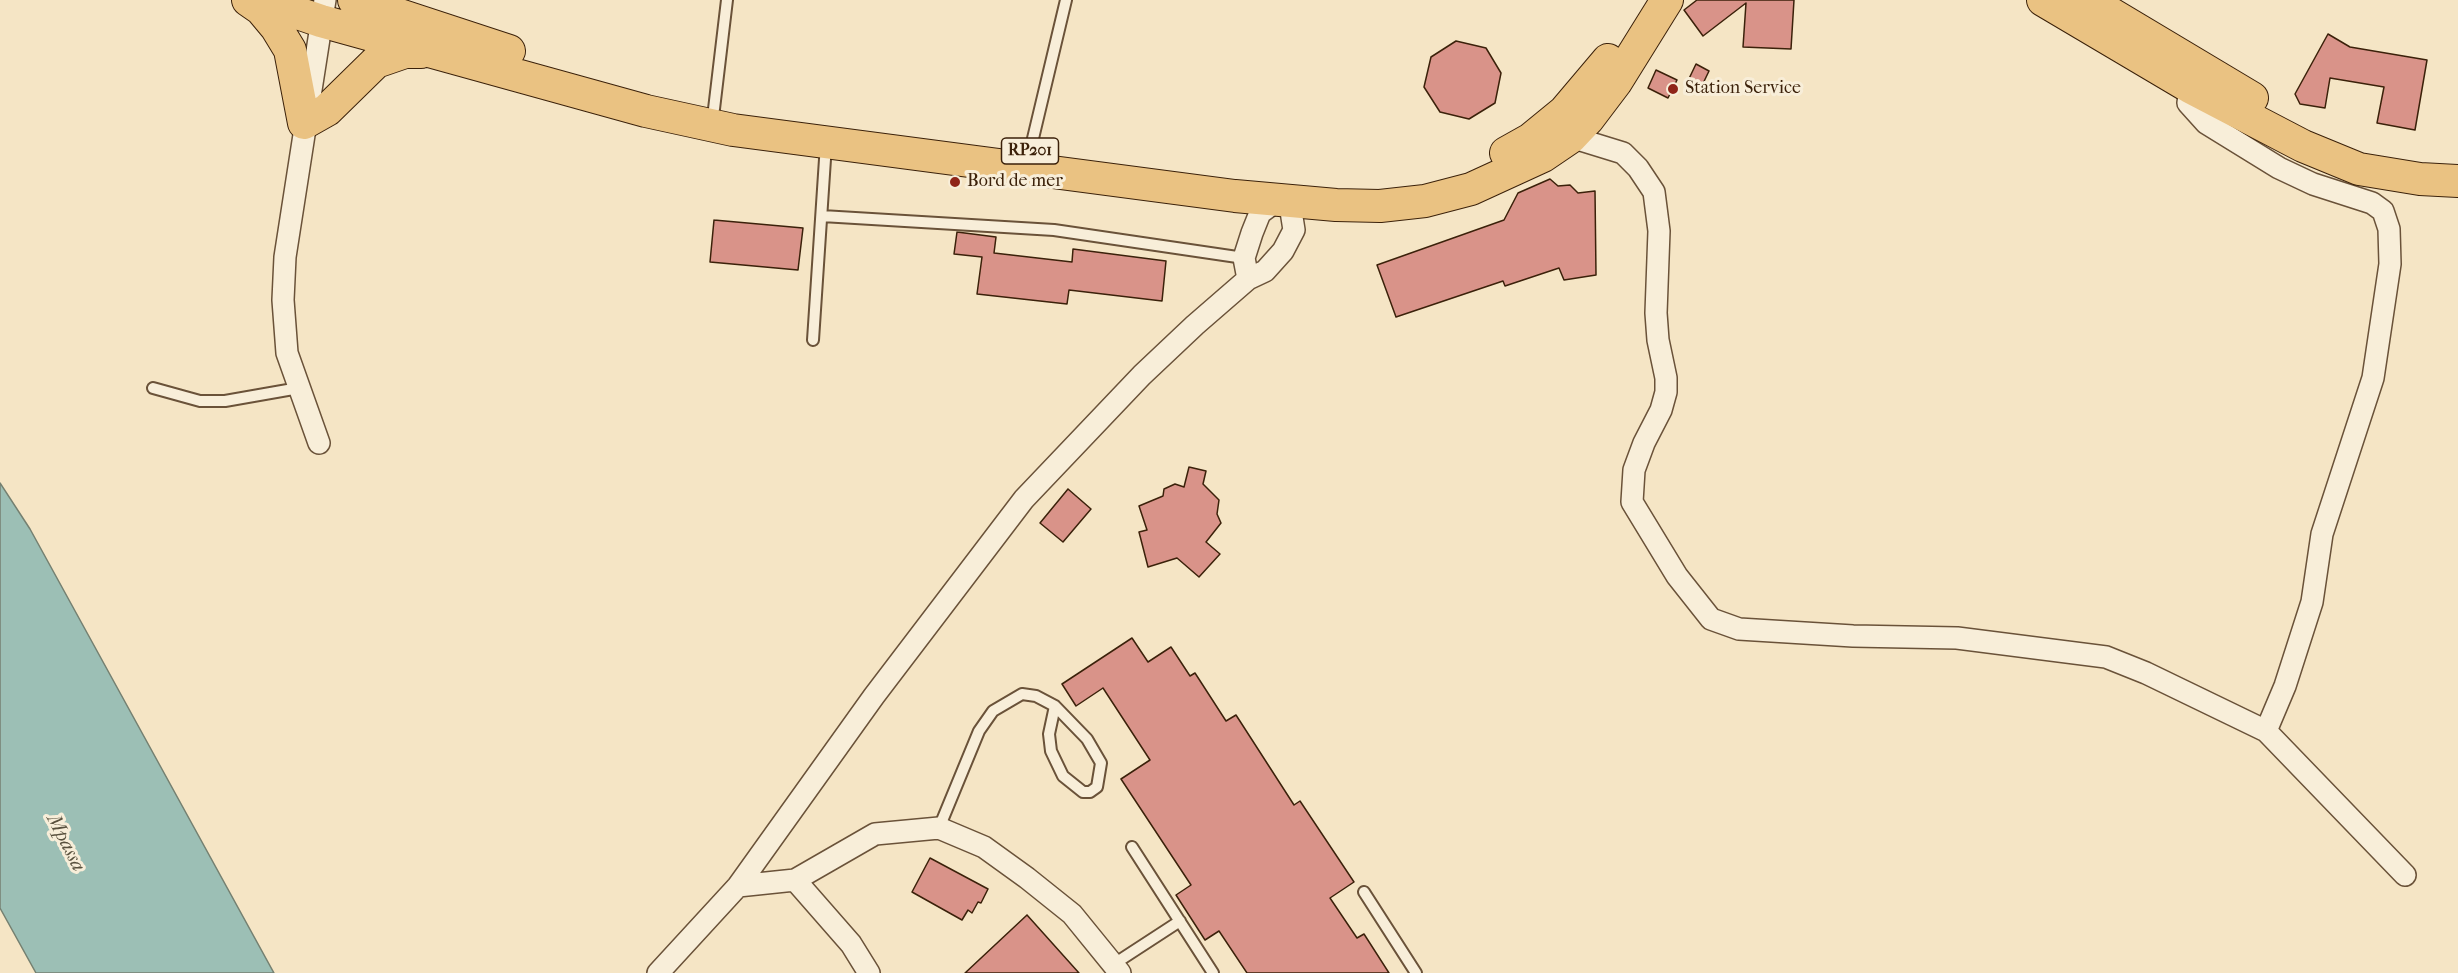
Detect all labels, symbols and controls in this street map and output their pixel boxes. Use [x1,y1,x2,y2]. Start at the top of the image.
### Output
place label: Station Service [1685,78,1801,100]
marker: Station Service [1666,82,1680,96]
road number: RP201 [1002,138,1058,164]
place label: Bord de mer [967,171,1063,193]
marker: Bord de mer [948,175,962,189]
water label: Mpassa [40,810,90,876]

